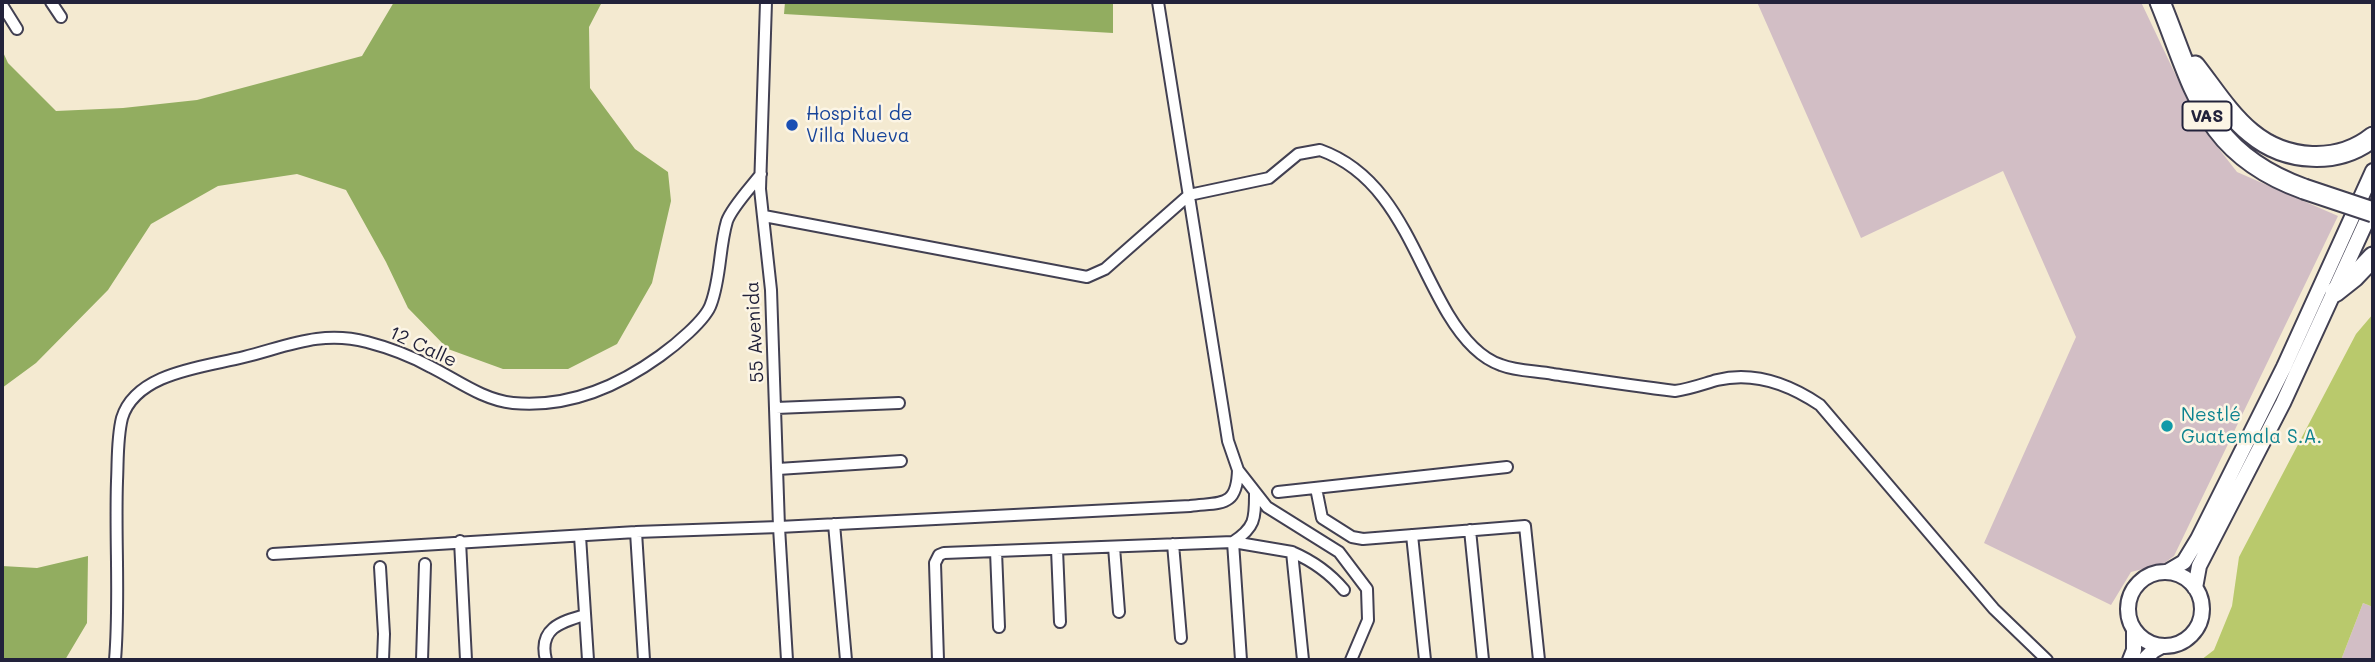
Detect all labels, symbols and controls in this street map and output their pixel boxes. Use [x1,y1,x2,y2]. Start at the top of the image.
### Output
road number: VAS [2182,102,2232,131]
place label: Hospital de Villa Nueva [806,103,912,147]
marker: Hospital de Villa Nueva [784,117,800,133]
street label: 55 Avenida [741,281,769,383]
street label: 12 Calle [386,321,460,373]
place label: Nestlé Guatemala S.A. [2181,404,2322,448]
marker: Nestlé Guatemala S.A. [2159,418,2175,434]

